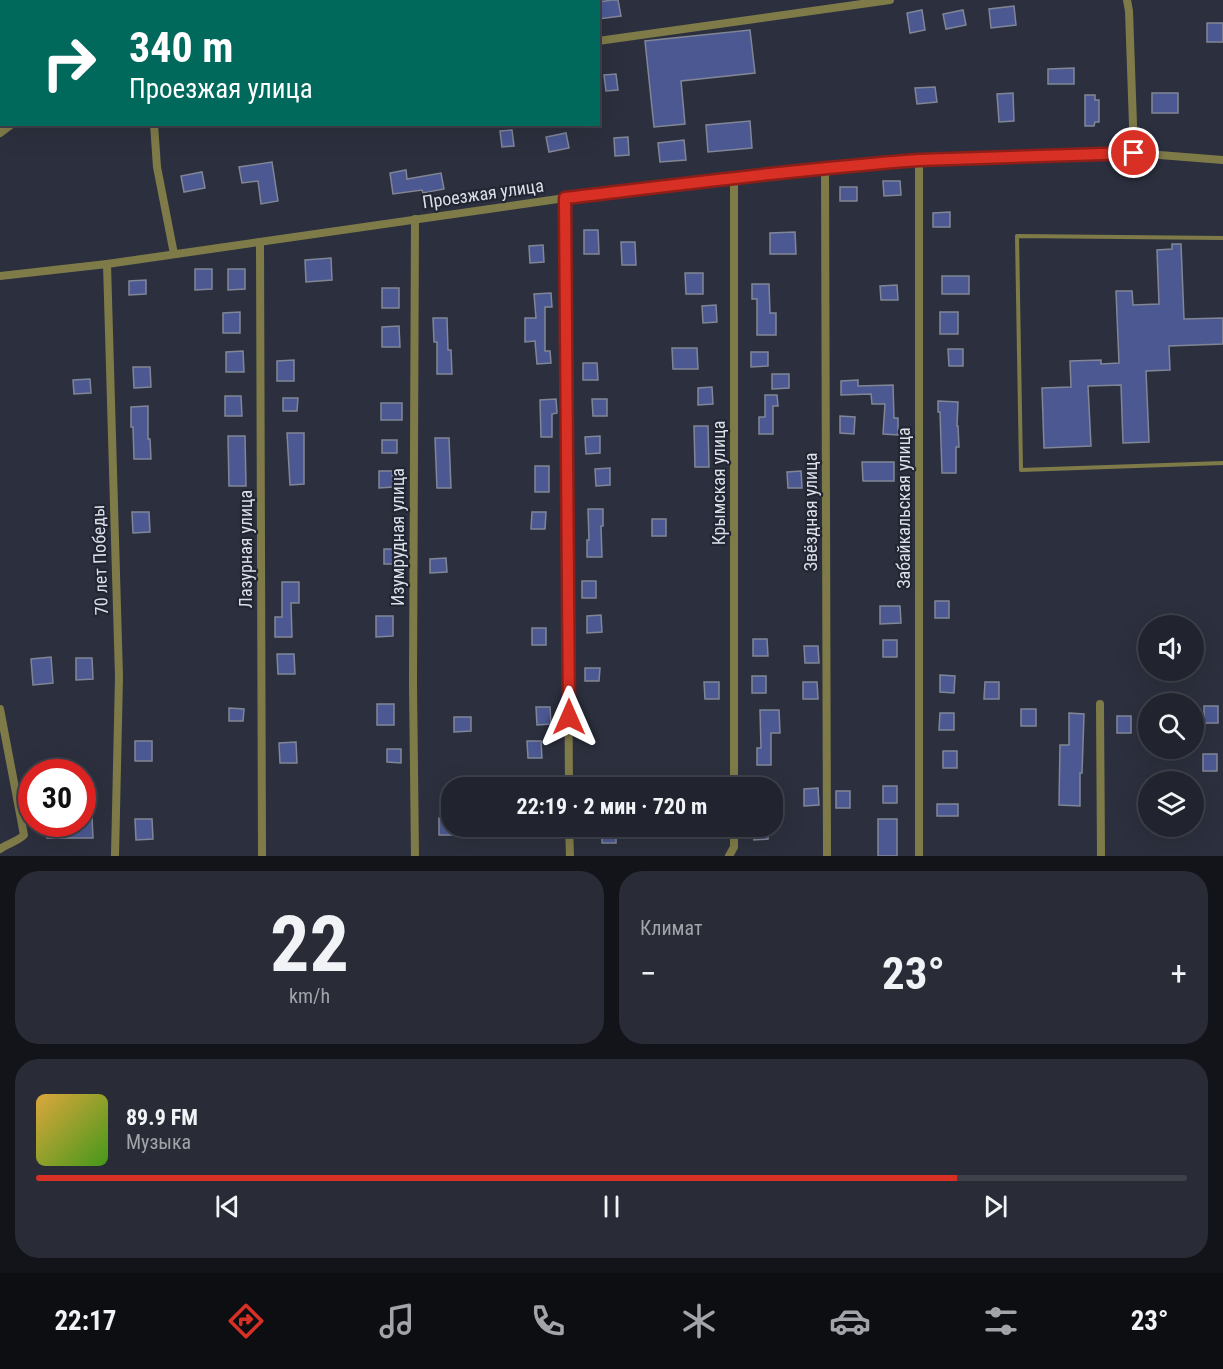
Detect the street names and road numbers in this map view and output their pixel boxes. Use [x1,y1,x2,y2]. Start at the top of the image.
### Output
street label: Проезжая улица [421,175,545,212]
street label: Крымская улица [708,421,729,545]
street label: Забайкальская улица [893,427,914,589]
street label: Звёздная улица [800,453,821,571]
street label: Изумрудная улица [387,468,408,606]
street label: Лазурная улица [235,490,256,608]
street label: 70 лет Победы [87,504,112,616]

